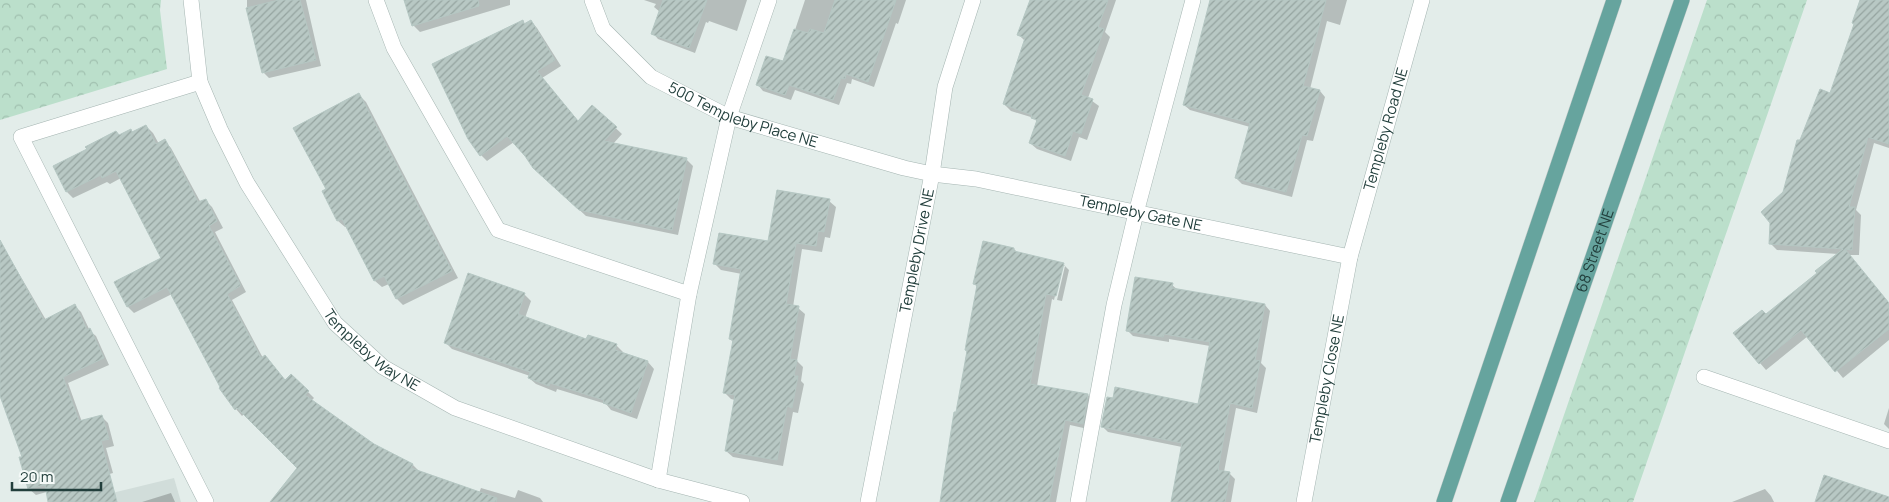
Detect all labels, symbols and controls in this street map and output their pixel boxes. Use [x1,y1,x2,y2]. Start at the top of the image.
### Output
street label: Templeby Road NE [1358,65,1413,193]
street label: 500 Templeby Place NE [665,77,820,152]
street label: Templeby Drive NE [894,187,939,315]
street label: Templeby Gate NE [1078,190,1204,236]
street label: 68 Street NE [1570,206,1619,295]
street label: Templeby Way NE [319,305,424,396]
street label: Templeby Close NE [1304,313,1349,445]
scale bar [12,460,101,492]
text: 20 m [20,466,53,487]

